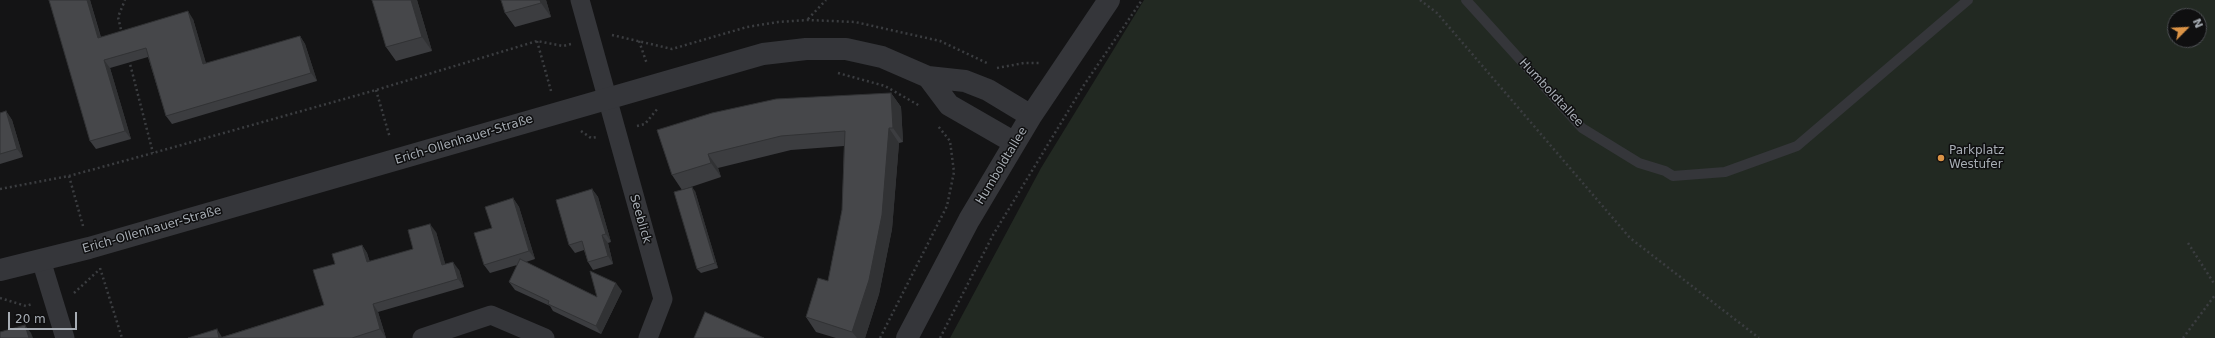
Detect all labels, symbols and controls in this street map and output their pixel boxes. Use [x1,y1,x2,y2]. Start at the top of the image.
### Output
north arrow [2167,8,2207,48]
text: N [2190,16,2205,30]
street label: Humboldtallee [1516,56,1586,130]
street label: Erich-Ollenhauer-Straße [393,112,535,168]
street label: Humboldtallee [973,125,1031,207]
place label: Parkplatz Westufer [1949,144,2004,172]
marker: Parkplatz Westufer [1936,153,1946,163]
street label: Seeblick [626,193,654,245]
street label: Erich-Ollenhauer-Straße [81,203,223,257]
scale bar [10,304,79,330]
text: 20 m [15,312,46,326]

